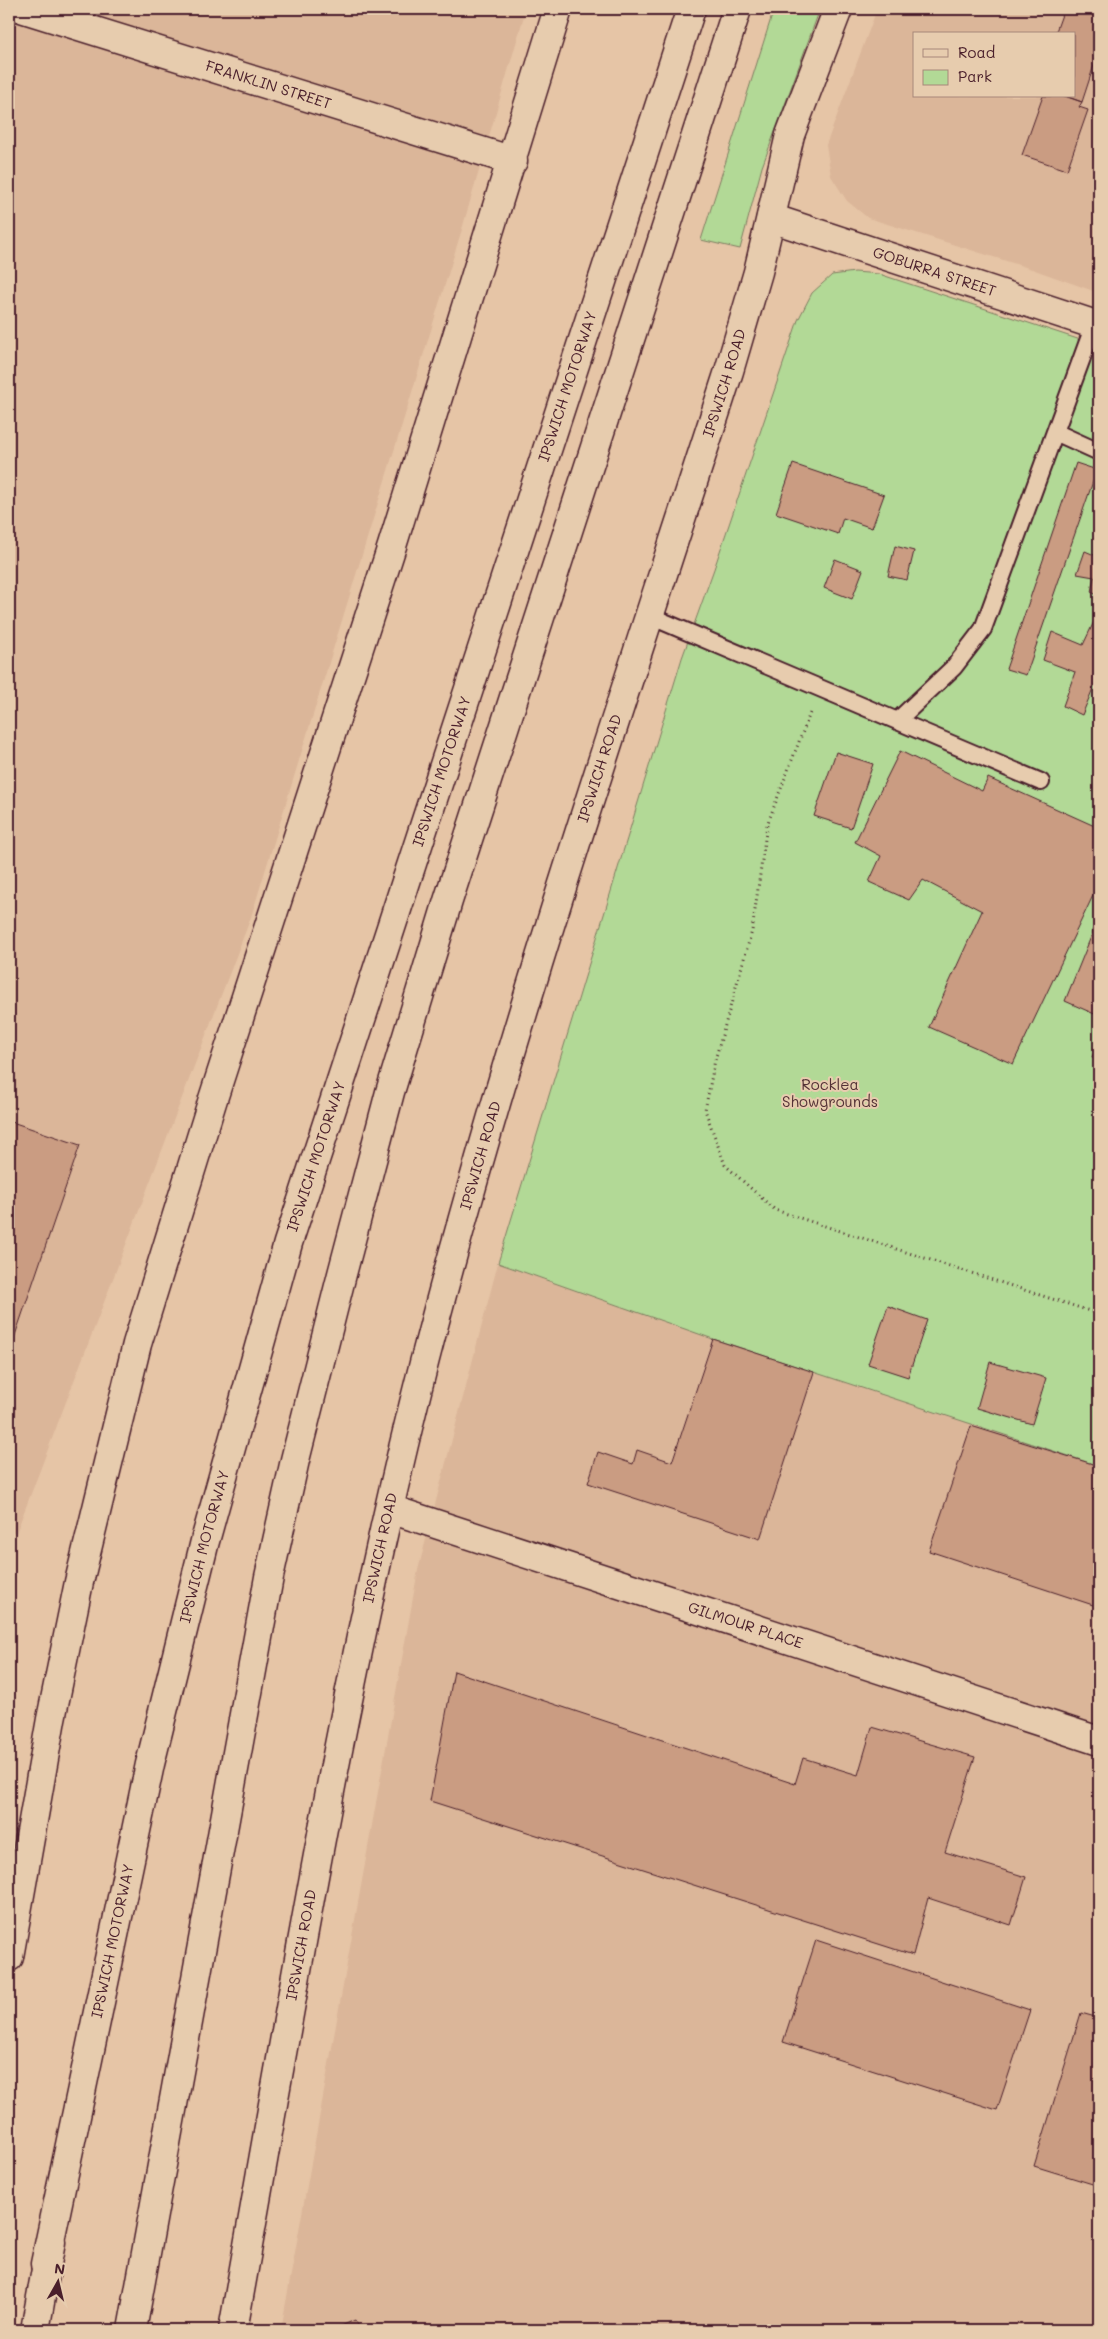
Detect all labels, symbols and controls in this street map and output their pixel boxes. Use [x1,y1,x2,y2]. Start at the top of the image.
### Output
legend [913,32,1076,98]
text: Road [958,42,995,62]
street label: FRANKLIN STREET [203,55,334,113]
text: Park [958,66,992,86]
street label: GOBURRA STREET [870,241,999,300]
street label: IPSWICH MOTORWAY [533,308,601,464]
street label: IPSWICH ROAD [697,326,750,440]
street label: IPSWICH MOTORWAY [407,693,475,849]
street label: IPSWICH ROAD [572,712,626,825]
park label: Rocklea Showgrounds [782,1074,878,1111]
street label: IPSWICH MOTORWAY [281,1078,349,1234]
street label: IPSWICH ROAD [455,1098,505,1212]
street label: IPSWICH MOTORWAY [174,1468,233,1625]
street label: IPSWICH ROAD [357,1490,401,1605]
street label: GILMOUR PLACE [686,1596,806,1653]
street label: IPSWICH MOTORWAY [86,1862,138,2020]
street label: IPSWICH ROAD [281,1888,320,2002]
north arrow [32,2256,82,2306]
text: N [53,2258,66,2279]

